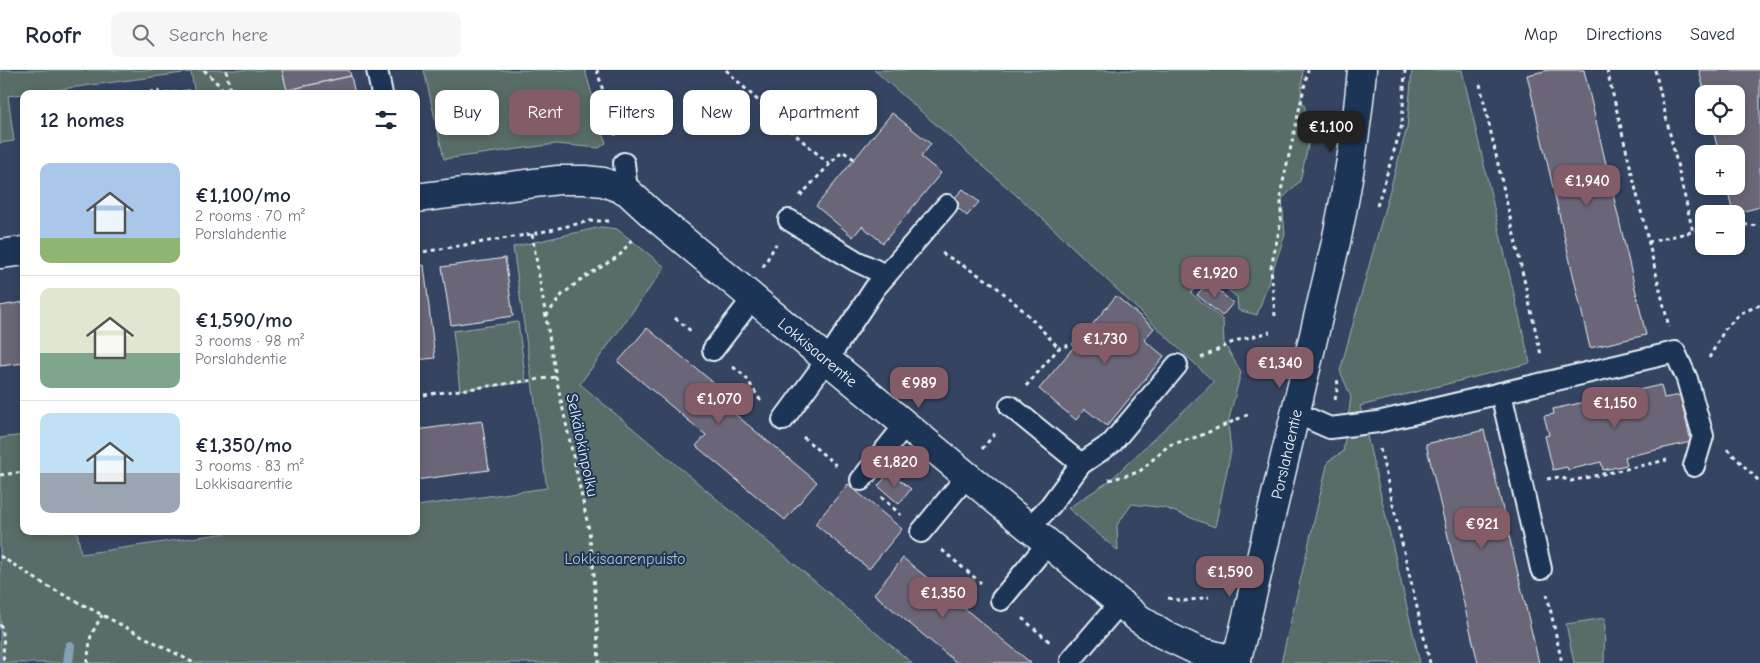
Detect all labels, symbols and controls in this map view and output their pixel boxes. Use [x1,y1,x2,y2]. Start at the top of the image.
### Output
search box [111,12,461,57]
text: Roofr [25,21,81,49]
icon: search [129,21,157,49]
text: Search here [169,24,268,46]
text: Map [1524,24,1558,45]
text: Directions [1586,24,1662,45]
text: Saved [1690,24,1735,45]
map controls [1695,85,1745,255]
button: locate [1695,85,1745,135]
chip: Buy [435,90,499,135]
chip: Rent [509,90,580,135]
chip: Filters [590,90,673,135]
chip: New [683,90,750,135]
chip: Apartment [760,90,877,135]
icon: filters [372,106,400,134]
text: 12 homes [40,108,124,132]
pin: €1,100 [1290,111,1372,153]
text: €1,100 [1309,118,1353,136]
button: + [1695,145,1745,195]
pin: €1,940 [1546,164,1628,207]
text: €1,940 [1564,172,1610,190]
icon: home [80,183,140,243]
text: €1,100/mo [195,183,291,207]
button: − [1695,205,1745,255]
text: 2 rooms · 70 m² [195,207,305,225]
text: Porslahdentie [195,225,287,243]
pin: €1,920 [1174,256,1256,299]
text: €1,920 [1192,264,1238,282]
icon: home [80,308,140,368]
text: €1,590/mo [195,308,293,332]
street label: Lokkisaarentie [774,315,861,391]
pin: €1,730 [1064,322,1146,365]
text: €1,730 [1083,330,1127,348]
text: 3 rooms · 98 m² [195,332,304,350]
pin: €1,340 [1239,346,1321,389]
text: Porslahdentie [195,350,287,368]
text: €1,340 [1258,354,1302,372]
pin: €989 [889,366,949,409]
text: €989 [901,374,937,392]
pin: €1,070 [678,382,760,425]
pin: €1,150 [1574,386,1656,429]
text: €1,070 [696,390,742,408]
street label: Selkälokinpolku [562,392,602,498]
text: €1,150 [1593,394,1637,412]
street label: Porslahdentie [1268,408,1306,501]
icon: home [80,433,140,493]
text: €1,350/mo [195,433,292,457]
pin: €1,820 [854,446,936,488]
text: €1,820 [872,453,918,471]
text: 3 rooms · 83 m² [195,457,304,475]
text: Lokkisaarentie [195,475,293,493]
pin: €921 [1452,508,1512,550]
text: €921 [1465,515,1499,533]
park label: Lokkisaarenpuisto [565,550,685,568]
pin: €1,590 [1189,556,1271,598]
text: €1,590 [1207,563,1253,581]
pin: €1,350 [902,576,984,619]
text: €1,350 [920,584,966,602]

